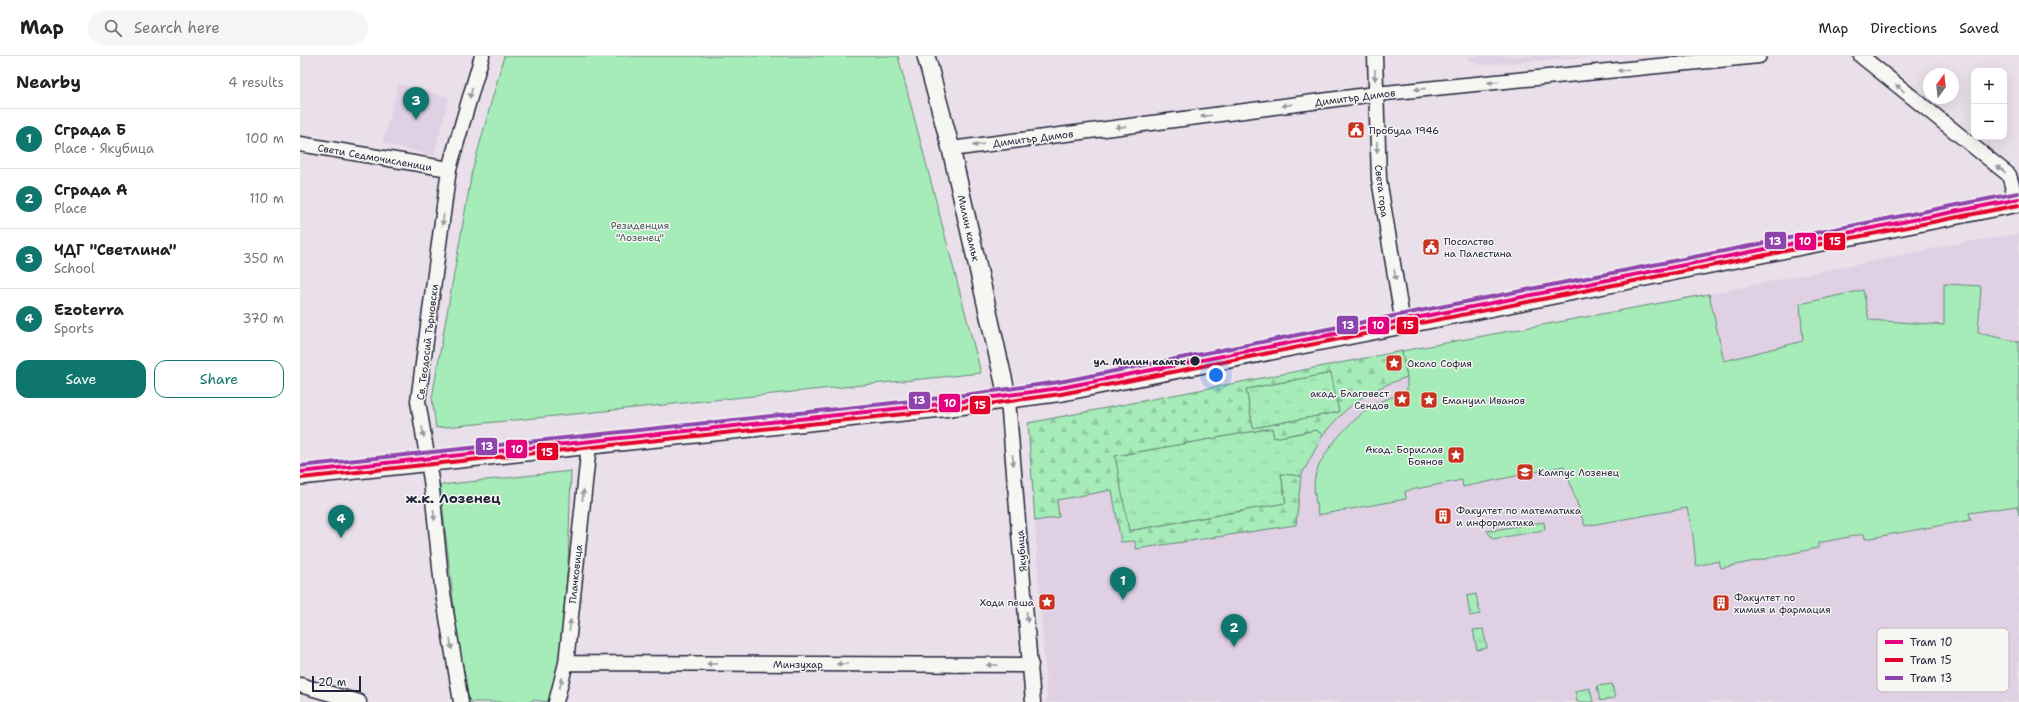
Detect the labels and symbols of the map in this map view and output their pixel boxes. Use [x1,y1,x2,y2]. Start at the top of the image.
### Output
one-way arrow [1617,67,1629,73]
north arrow [1923,68,1959,104]
one-way arrow [1372,69,1378,82]
one-way arrow [1487,79,1499,86]
one-way arrow [1895,83,1906,92]
street label: Димитър Димов [1314,86,1396,109]
one-way arrow [1414,86,1426,93]
pin: 3 [403,87,429,120]
one-way arrow [468,88,474,100]
one-way arrow [1281,102,1293,108]
one-way arrow [1200,112,1212,119]
public building icon: Пробуда 1946 [1346,120,1366,140]
one-way arrow [1115,123,1127,130]
place label: Пробуда 1946 [1369,124,1439,137]
street label: Димитър Димов [992,127,1074,150]
street label: Свети Седмочисленици [317,141,434,174]
one-way arrow [1374,141,1381,153]
one-way arrow [972,142,984,148]
street label: Света гора [1372,164,1391,219]
one-way arrow [1996,165,2007,174]
street label: Милин камък [955,194,983,263]
one-way arrow [440,214,446,226]
park label: Резиденция "Лозенец" [611,219,669,244]
line badge: 13 [1764,231,1787,250]
line badge: 10 [1794,232,1817,251]
line badge: 15 [1823,232,1846,251]
text: 13 [1769,234,1782,249]
text: 10 [1799,234,1811,249]
text: 15 [1829,234,1841,249]
place label: Посолство на Палестина [1444,235,1513,260]
public building icon: Посолство на Палестина [1421,237,1441,257]
one-way arrow [1392,269,1398,281]
street label: Св. Теодосий Търновски [414,283,441,401]
line badge: 13 [1336,315,1359,335]
line badge: 10 [1367,316,1390,335]
line badge: 15 [1396,316,1419,335]
text: 13 [1342,318,1355,333]
text: 10 [1372,318,1384,333]
text: 15 [1402,318,1414,333]
place icon: Около София [1384,353,1404,373]
marker: ул. Милин камък [1188,354,1202,368]
place label: ул. Милин камък [1094,355,1187,368]
place label: Около София [1407,357,1472,370]
your location [1206,365,1226,385]
place label: акад. Благовест Сендов [1310,387,1390,412]
place icon: акад. Благовест Сендов [1392,389,1412,409]
place icon: Емануил Иванов [1419,390,1439,410]
line badge: 13 [908,391,931,410]
text: 13 [913,393,926,408]
line badge: 10 [938,393,961,413]
place label: Емануил Иванов [1442,394,1525,407]
line badge: 15 [969,395,991,415]
text: 10 [944,396,956,411]
text: 15 [974,398,986,413]
one-way arrow [421,426,427,438]
line badge: 13 [475,437,498,456]
text: 13 [481,439,494,454]
line badge: 10 [505,439,528,459]
text: 10 [511,442,523,457]
line badge: 15 [536,442,559,461]
place label: Акад. Борислав Боянов [1365,443,1443,468]
text: 15 [541,445,553,460]
place icon: Акад. Борислав Боянов [1446,445,1466,465]
one-way arrow [1010,454,1017,466]
school or university icon: Кампус Лозенец [1515,462,1535,482]
place label: Кампус Лозенец [1538,466,1619,479]
district label: ж.к. Лозенец [405,489,501,507]
one-way arrow [580,489,587,501]
place label: Факултет по математика и информатика [1456,504,1582,529]
pin: 4 [328,505,354,538]
building icon: Факултет по математика и информатика [1433,506,1453,526]
one-way arrow [431,509,438,521]
street label: Якубица [1013,529,1030,572]
street label: Плачковица [566,543,585,604]
pin: 1 [1110,567,1136,600]
place label: Факултет по химия и фармация [1734,591,1831,616]
place icon: Ходи пеша [1037,592,1057,612]
building icon: Факултет по химия и фармация [1711,593,1731,613]
place label: Ходи пеша [980,596,1035,609]
one-way arrow [1023,611,1030,623]
pin: 2 [1221,614,1247,647]
one-way arrow [566,619,573,631]
legend [1877,628,2009,692]
text: Tram 10 [1910,635,1952,650]
one-way arrow [448,638,454,650]
text: Tram 15 [1910,653,1952,668]
street label: Минзухар [773,658,823,671]
one-way arrow [705,661,718,667]
one-way arrow [835,661,848,667]
one-way arrow [985,662,998,668]
text: Tram 13 [1910,671,1952,686]
scale bar [312,674,361,693]
one-way arrow [558,676,564,689]

